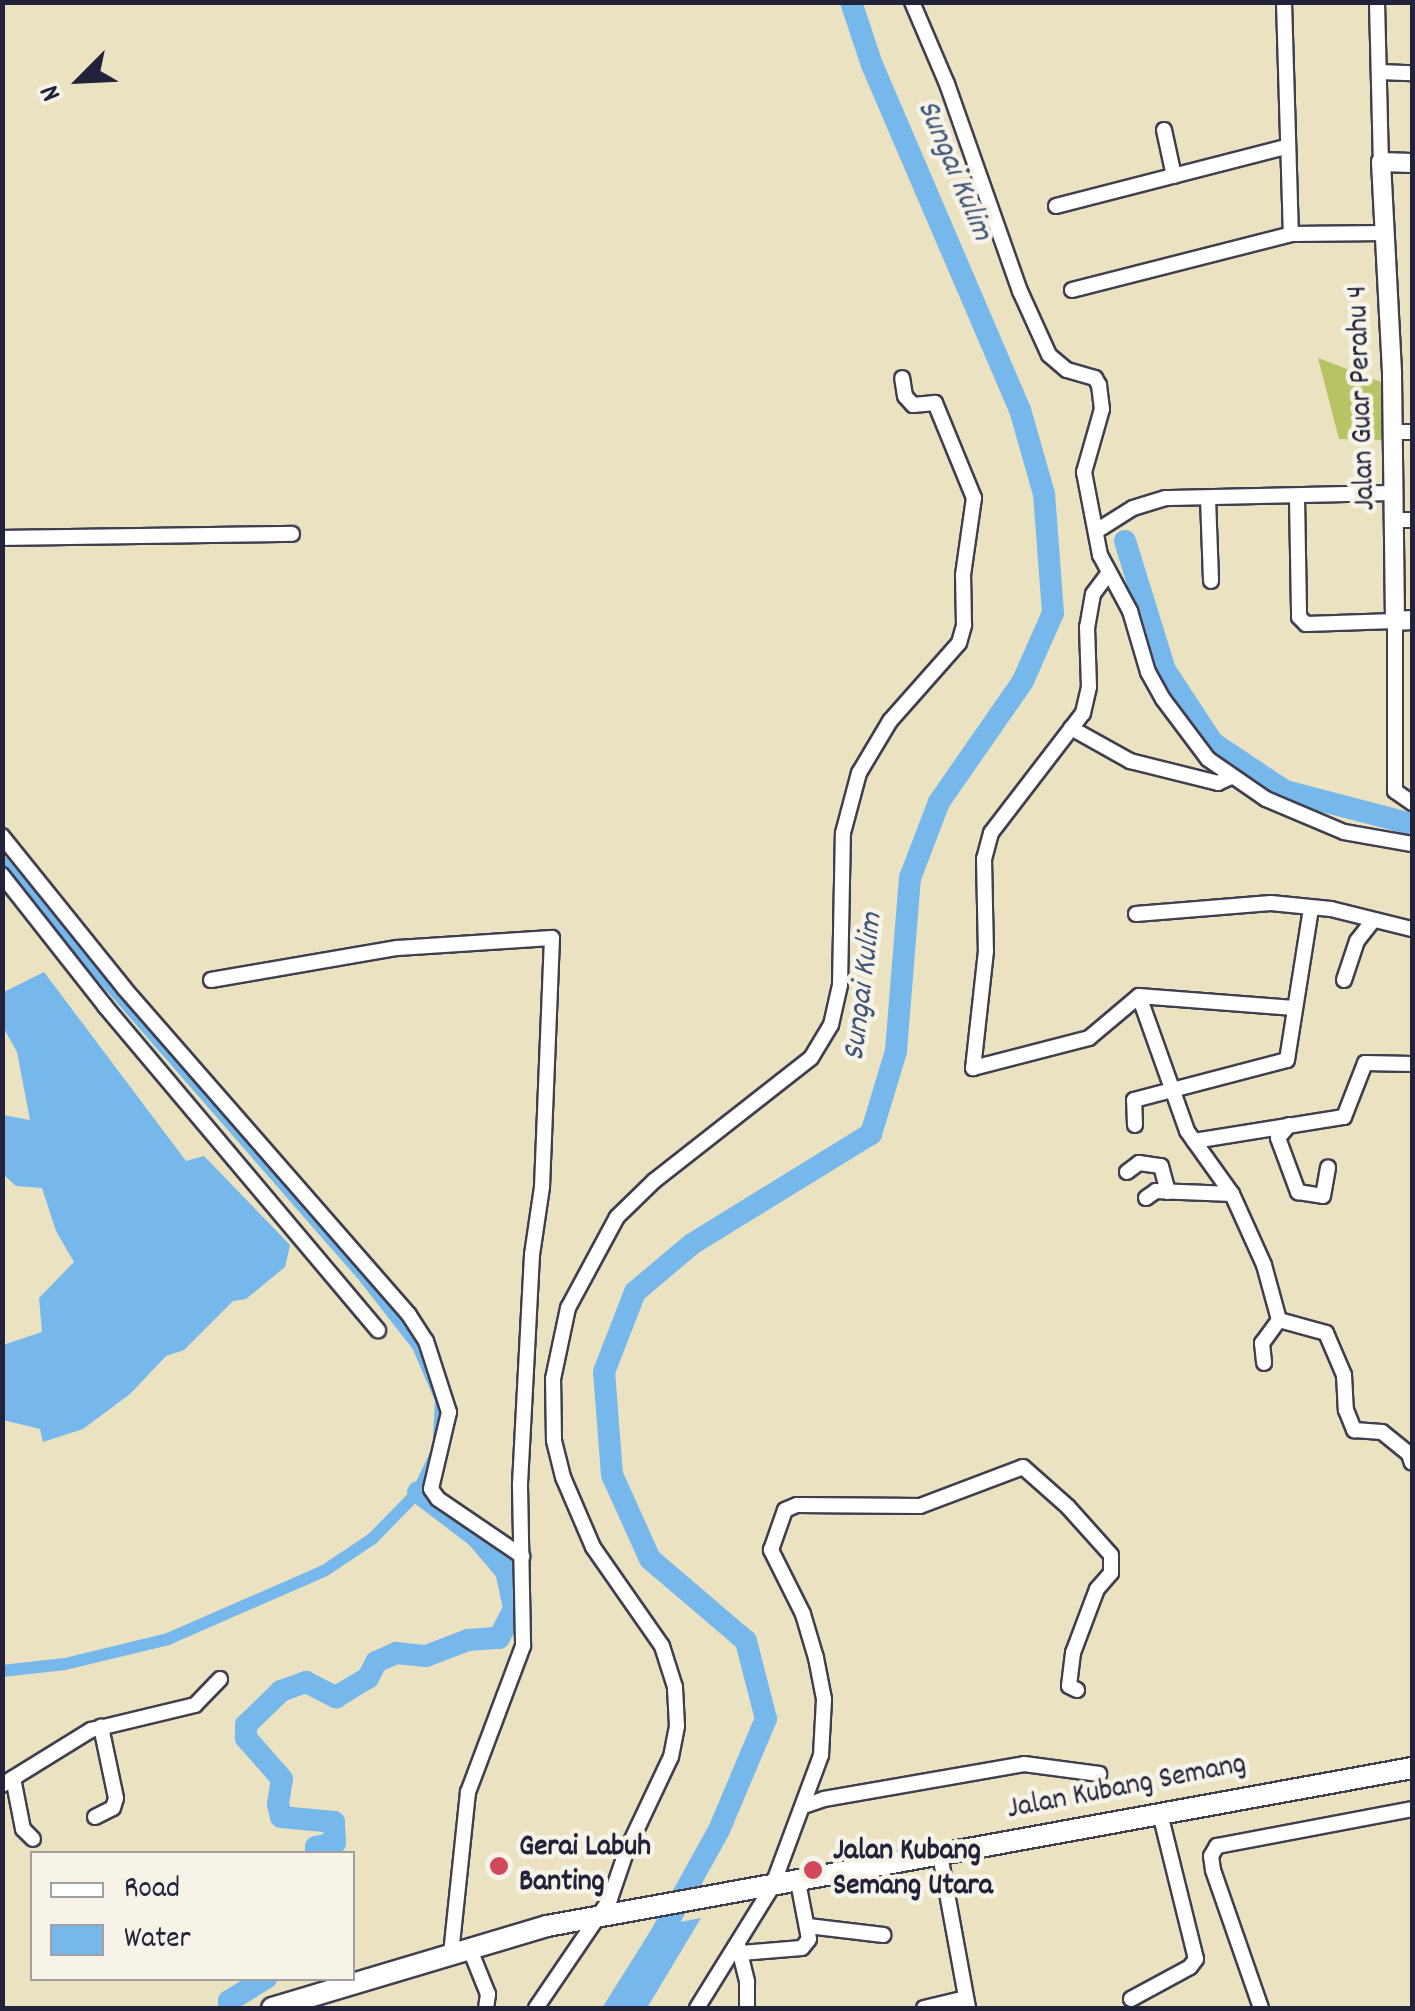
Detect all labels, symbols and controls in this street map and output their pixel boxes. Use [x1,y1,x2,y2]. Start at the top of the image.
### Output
north arrow [30,30,130,130]
text: N [32,78,74,107]
water label: Sungai Kulim [906,95,1000,247]
street label: Jalan Guar Perahu 4 [1342,285,1386,511]
water label: Sungai Kulim [837,911,893,1063]
street label: Jalan Kubang Semang [1004,1748,1250,1830]
place label: Gerai Labuh Banting [519,1831,651,1902]
place label: Jalan Kubang Semang Utara [833,1835,993,1906]
legend [30,1851,355,1981]
marker: Gerai Labuh Banting [488,1855,510,1877]
marker: Jalan Kubang Semang Utara [802,1859,824,1881]
text: Road [124,1869,180,1912]
text: Water [124,1919,191,1962]

